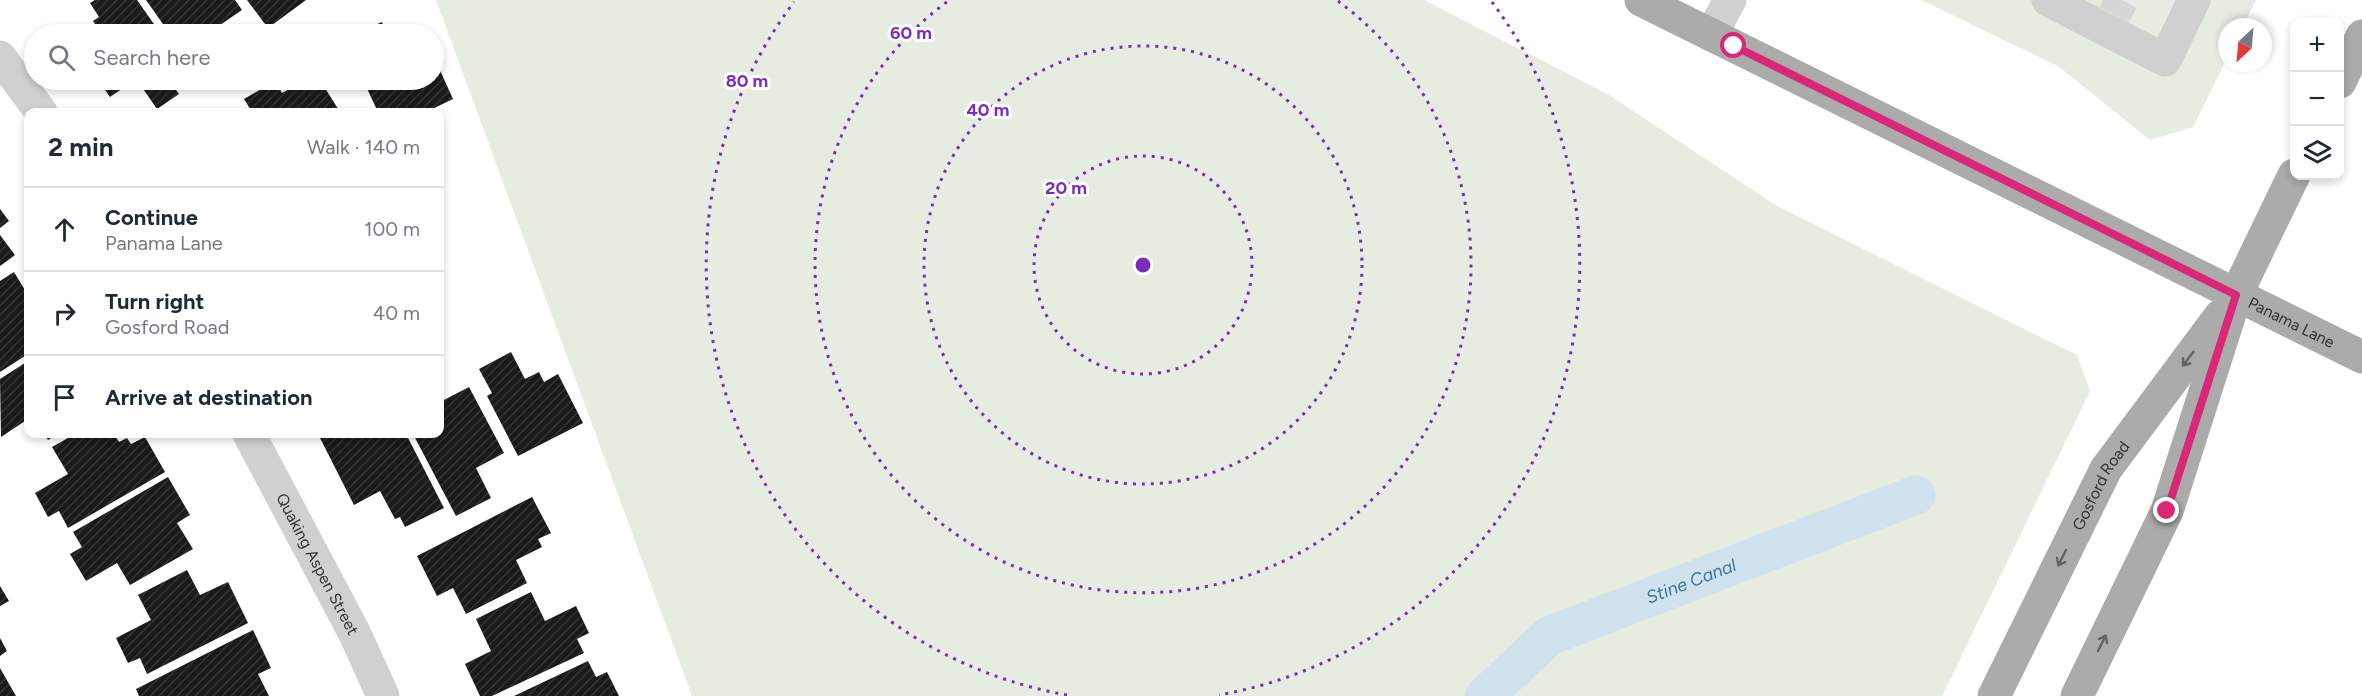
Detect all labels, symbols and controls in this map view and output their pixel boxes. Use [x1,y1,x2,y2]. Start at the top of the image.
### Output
north arrow [2218,18,2272,72]
map controls [2290,18,2344,180]
button: + [2290,18,2344,72]
text: 60 m [890,22,932,44]
search box [24,24,444,90]
route start [1720,32,1746,58]
icon: search [45,41,78,74]
text: Search here [93,44,211,71]
text: 80 m [726,70,768,92]
button: − [2290,72,2344,126]
text: 40 m [966,99,1010,121]
button: layers [2290,126,2344,180]
text: 2 min [48,131,114,163]
text: Walk · 140 m [307,135,420,159]
text: 20 m [1045,177,1087,199]
text: Continue [105,204,198,231]
icon: ahead [48,213,81,246]
text: 100 m [364,217,420,241]
text: Panama Lane [105,231,223,255]
centre of rings [1133,255,1153,275]
text: Turn right [105,288,204,315]
street label: Panama Lane [2245,293,2338,352]
icon: right [48,297,81,330]
text: 40 m [373,301,420,325]
text: Gosford Road [105,315,230,339]
one-way arrow [2182,350,2194,366]
icon: arrive [48,381,81,414]
text: Arrive at destination [105,384,313,411]
street label: Gosford Road [2068,437,2133,533]
street label: Quaking Aspen Street [273,490,363,638]
route end [2153,497,2179,523]
one-way arrow [2055,549,2067,567]
water label: Stine Canal [1643,554,1740,609]
one-way arrow [2097,635,2109,653]

